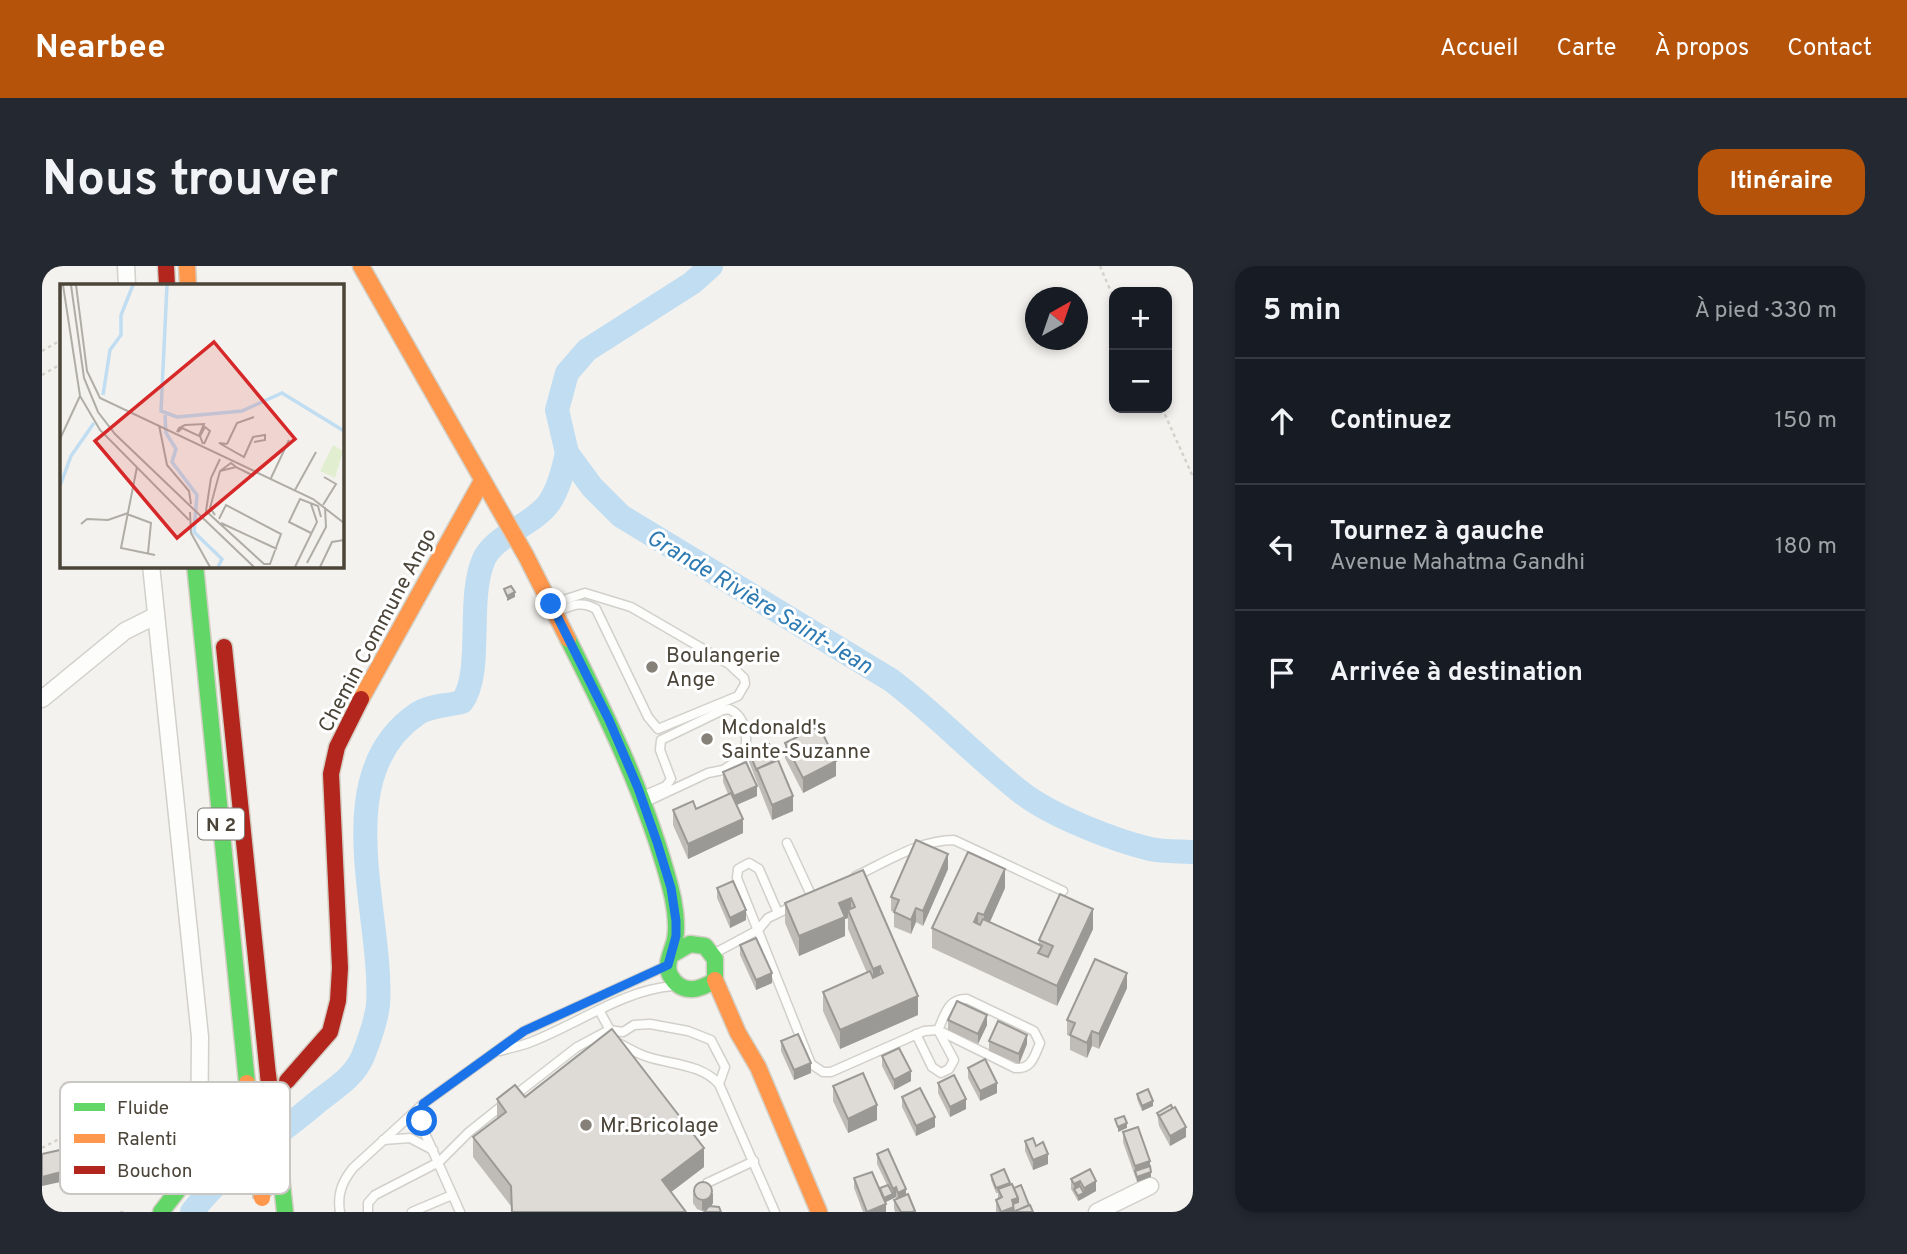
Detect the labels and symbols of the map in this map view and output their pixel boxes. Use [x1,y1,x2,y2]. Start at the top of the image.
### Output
inset map [60,284,343,567]
north arrow [1025,287,1088,350]
street label: Chemin Commune Ango [313,524,444,738]
water label: Grande Rivière Saint-Jean [640,524,877,682]
route end [535,588,566,619]
place label: Boulangerie Ange [666,643,780,694]
marker: Boulangerie Ange [644,659,660,675]
place label: Mcdonald's Sainte-Suzanne [721,715,871,766]
marker: Mcdonald's Sainte-Suzanne [699,731,715,747]
road number: N 2 [198,808,244,839]
legend [60,1082,290,1194]
text: Fluide [117,1097,169,1121]
route start [406,1105,437,1136]
place label: Mr.Bricolage [600,1113,719,1140]
marker: Mr.Bricolage [578,1117,594,1133]
text: Ralenti [117,1128,177,1152]
text: Bouchon [117,1160,193,1184]

